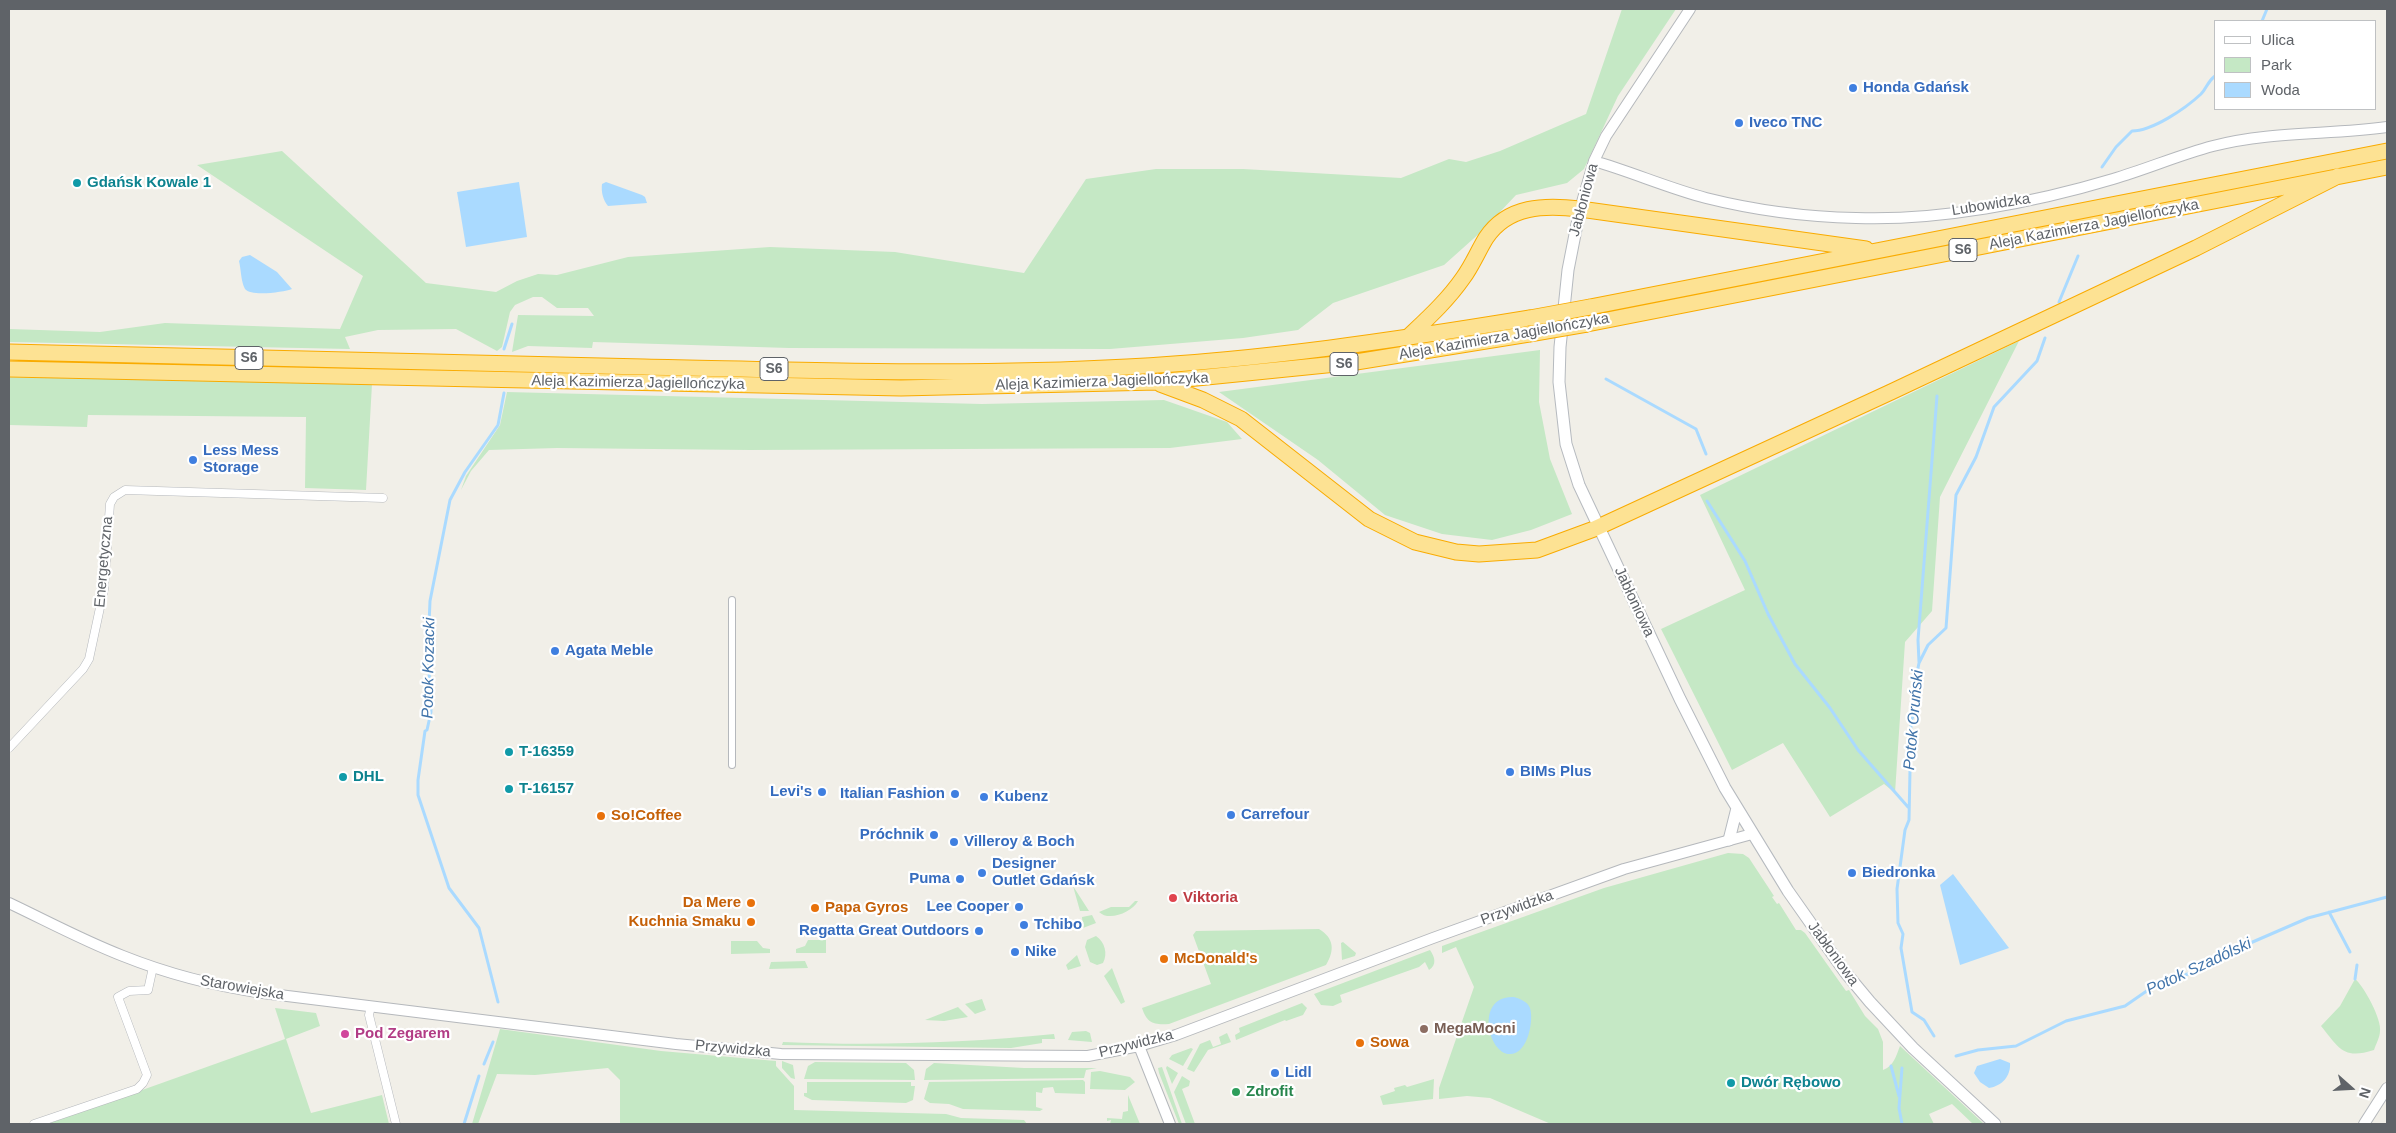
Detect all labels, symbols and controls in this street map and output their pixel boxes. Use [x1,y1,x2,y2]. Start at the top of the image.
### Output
legend [2214,20,2376,110]
text: Ulica [2261,31,2294,48]
text: Park [2261,56,2292,73]
place label: Honda Gdańsk [1863,79,1969,97]
text: Woda [2261,81,2300,98]
marker: Honda Gdańsk [1847,82,1859,94]
place label: Iveco TNC [1749,114,1822,132]
marker: Iveco TNC [1733,117,1745,129]
street label: Jabłoniowa [1566,161,1602,239]
place label: Gdańsk Kowale 1 [87,174,211,192]
marker: Gdańsk Kowale 1 [71,177,83,189]
street label: Lubowidzka [1950,190,2032,220]
street label: Aleja Kazimierza Jagiellończyka [1988,196,2200,254]
road number: S6 [1949,238,1977,262]
street label: Aleja Kazimierza Jagiellończyka [1397,310,1611,364]
road number: S6 [235,346,263,369]
road number: S6 [1330,352,1358,376]
road number: S6 [760,358,788,380]
street label: Aleja Kazimierza Jagiellończyka [995,369,1209,395]
street label: Aleja Kazimierza Jagiellończyka [531,372,745,394]
place label: Less Mess Storage [203,442,279,477]
marker: Less Mess Storage [187,454,199,466]
street label: Energetyczna [91,516,117,608]
street label: Jabłoniowa [1610,564,1658,640]
water label: Potok Kozacki [419,617,439,719]
place label: Agata Meble [565,642,653,660]
marker: Agata Meble [549,645,561,657]
water label: Potok Oruński [1900,669,1928,771]
place label: T-16359 [519,743,574,761]
marker: T-16359 [503,746,515,758]
place label: BIMs Plus [1520,763,1592,781]
marker: BIMs Plus [1504,766,1516,778]
place label: DHL [353,768,384,786]
marker: DHL [337,771,349,783]
place label: T-16157 [519,780,574,798]
marker: T-16157 [503,783,515,795]
place label: Levi's [770,783,812,801]
place label: Italian Fashion [840,785,945,803]
marker: Levi's [816,786,828,798]
marker: Italian Fashion [949,788,961,800]
place label: Kubenz [994,788,1048,806]
marker: Kubenz [978,791,990,803]
place label: Carrefour [1241,806,1309,824]
place label: So!Coffee [611,807,682,825]
marker: Carrefour [1225,809,1237,821]
marker: So!Coffee [595,810,607,822]
place label: Próchnik [860,826,924,844]
marker: Próchnik [928,829,940,841]
place label: Villeroy & Boch [964,833,1075,851]
marker: Villeroy & Boch [948,836,960,848]
place label: Designer Outlet Gdańsk [992,855,1095,890]
place label: Biedronka [1862,864,1935,882]
marker: Designer Outlet Gdańsk [976,867,988,879]
marker: Biedronka [1846,867,1858,879]
place label: Puma [909,870,950,888]
marker: Puma [954,873,966,885]
street label: Przywidzka [1478,887,1556,929]
place label: Viktoria [1183,889,1238,907]
marker: Viktoria [1167,892,1179,904]
place label: Da Mere [683,894,741,912]
marker: Da Mere [745,897,757,909]
place label: Lee Cooper [926,898,1009,916]
place label: Papa Gyros [825,899,908,917]
marker: Lee Cooper [1013,901,1025,913]
marker: Papa Gyros [809,902,821,914]
place label: Kuchnia Smaku [628,913,741,931]
marker: Kuchnia Smaku [745,916,757,928]
place label: Tchibo [1034,916,1082,934]
street label: Jabłoniowa [1804,918,1862,990]
marker: Tchibo [1018,919,1030,931]
place label: Regatta Great Outdoors [799,922,969,940]
marker: Regatta Great Outdoors [973,925,985,937]
water label: Potok Szadólski [2143,934,2255,1000]
place label: Nike [1025,943,1057,961]
marker: Nike [1009,946,1021,958]
place label: McDonald's [1174,950,1258,968]
marker: McDonald's [1158,953,1170,965]
street label: Starowiejska [199,972,285,1004]
place label: MegaMocni [1434,1020,1516,1038]
marker: MegaMocni [1418,1023,1430,1035]
place label: Pod Zegarem [355,1025,450,1043]
street label: Przywidzka [1097,1026,1175,1062]
marker: Pod Zegarem [339,1028,351,1040]
place label: Sowa [1370,1034,1409,1052]
street label: Przywidzka [694,1037,772,1061]
marker: Sowa [1354,1037,1366,1049]
north arrow [2326,1063,2376,1113]
place label: Lidl [1285,1064,1312,1082]
marker: Lidl [1269,1067,1281,1079]
place label: Dwór Rębowo [1741,1074,1841,1092]
marker: Dwór Rębowo [1725,1077,1737,1089]
place label: Zdrofit [1246,1083,1293,1101]
text: N [2356,1085,2374,1100]
marker: Zdrofit [1230,1086,1242,1098]

